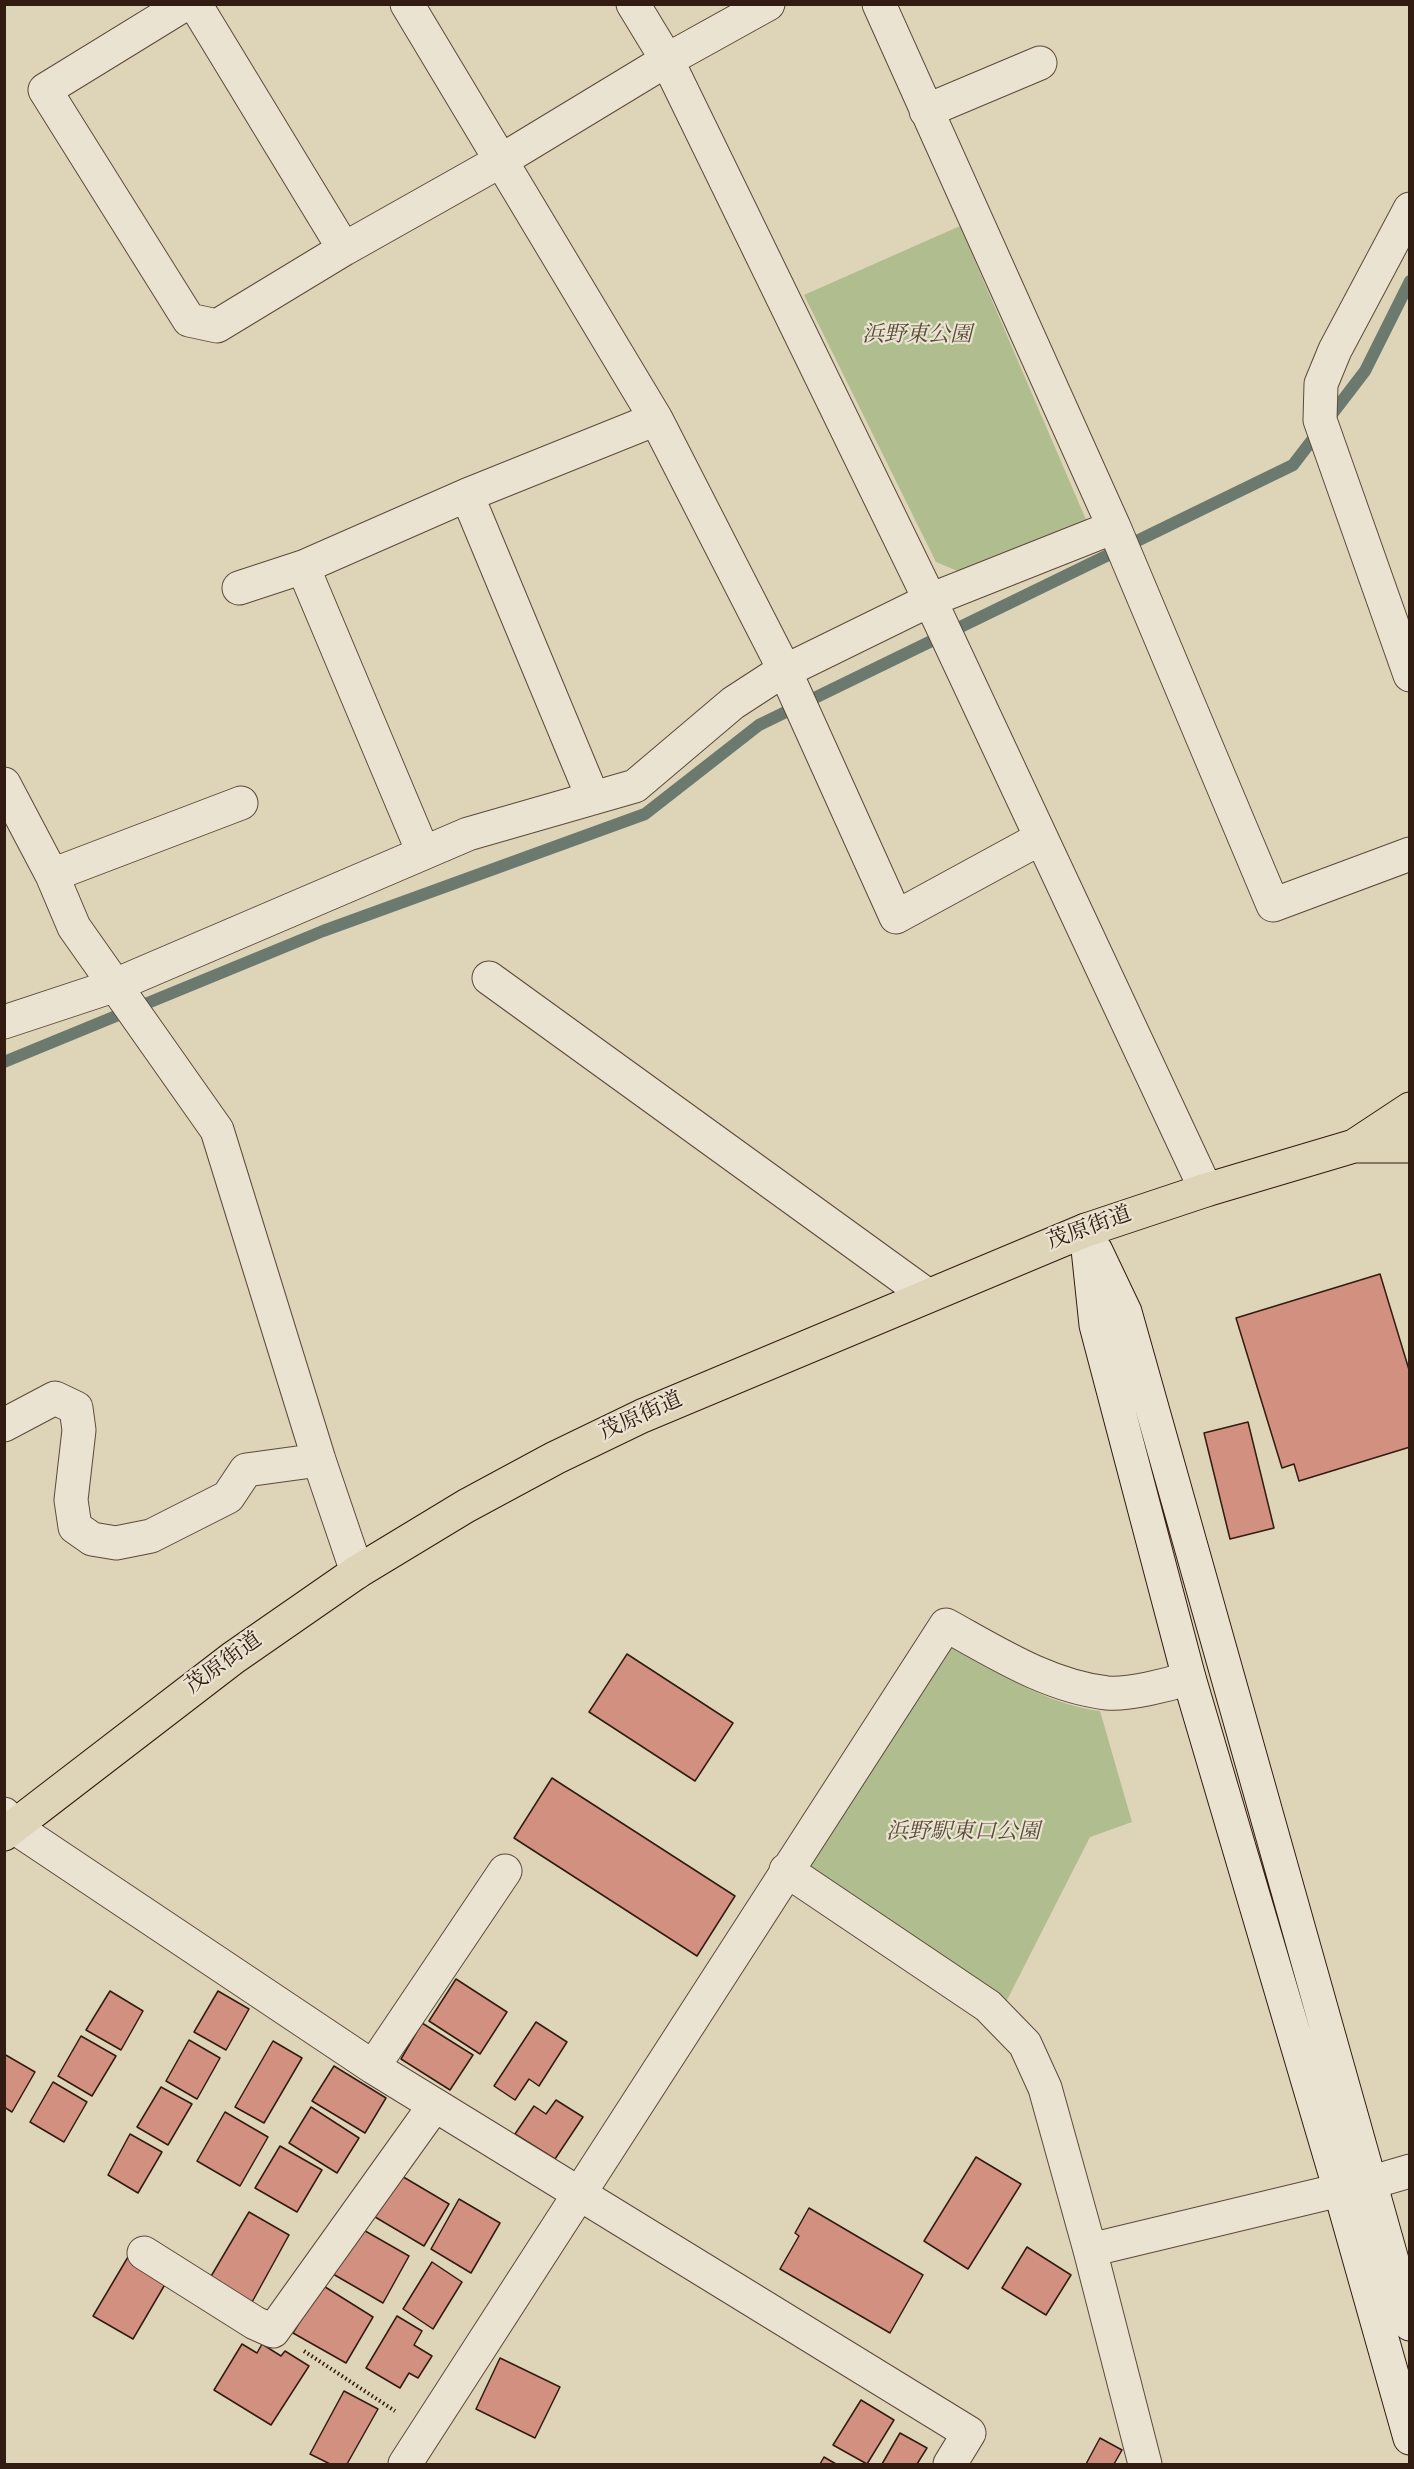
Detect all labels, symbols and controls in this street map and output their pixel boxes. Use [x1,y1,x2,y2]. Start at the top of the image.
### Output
park label: 浜野東公園 [862,324,972,350]
street label: 茂原街道 [1044,1203,1136,1257]
street label: 茂原街道 [596,1388,688,1448]
street label: 茂原街道 [182,1628,268,1702]
park label: 浜野駅東口公園 [886,1821,1040,1847]

